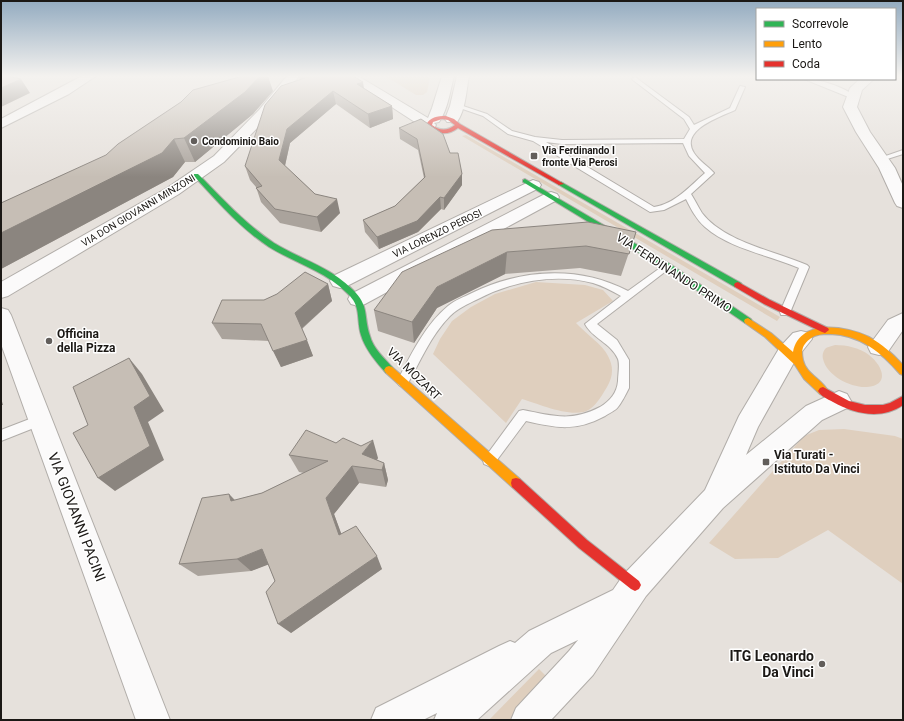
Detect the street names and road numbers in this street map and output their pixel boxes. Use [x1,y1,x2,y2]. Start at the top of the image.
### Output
street label: VIA DON GIOVANNI MINZONI [79,172,197,249]
street label: VIA LORENZO PEROSI [391,207,484,260]
street label: VIA FERDINANDO PRIMO [614,230,734,316]
street label: VIA MOZART [384,345,444,403]
street label: VIA GIOVANNI PACINI [45,450,109,584]

